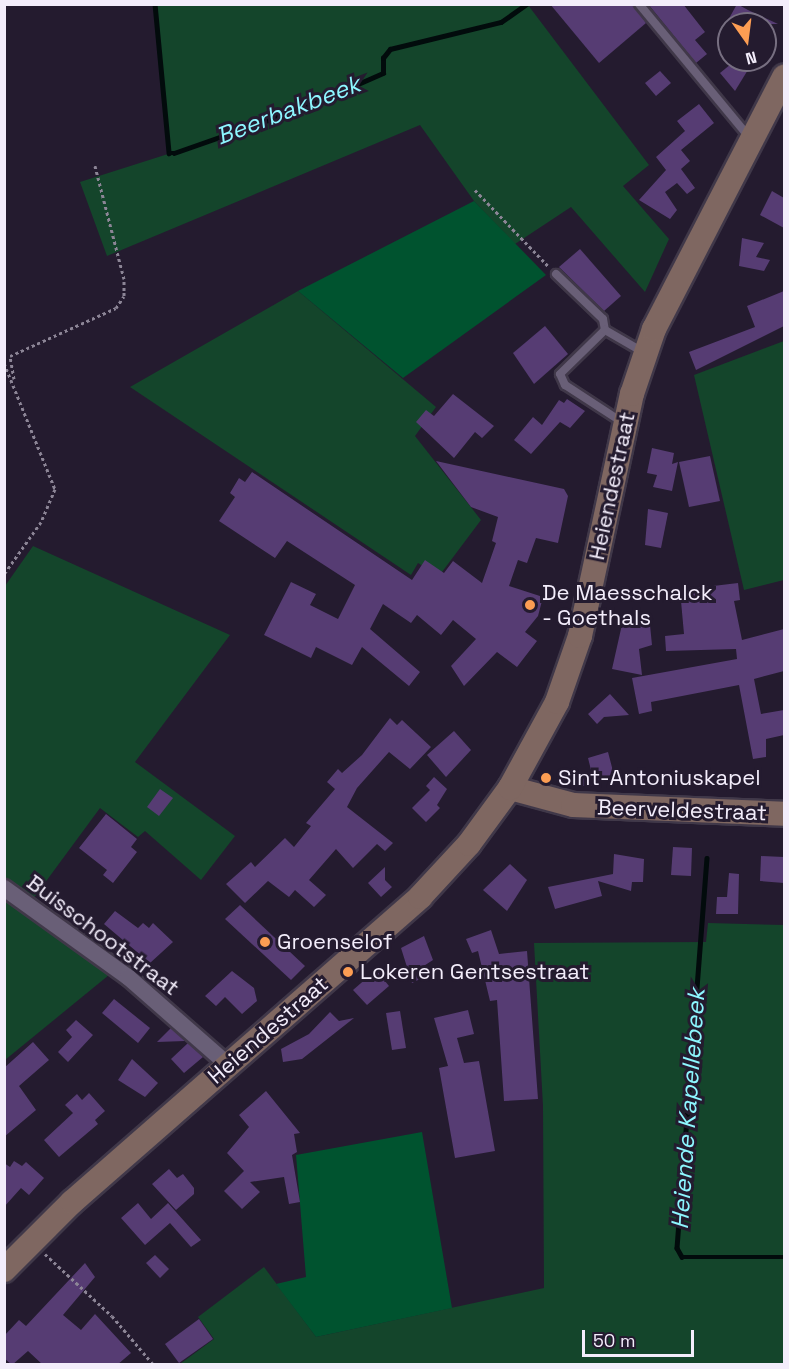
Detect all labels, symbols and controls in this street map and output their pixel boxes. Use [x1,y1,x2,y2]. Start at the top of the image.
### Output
north arrow [717,12,777,72]
text: N [743,47,759,69]
water label: Beerbakbeek [212,69,364,151]
street label: Heiendestraat [583,410,641,562]
place label: De Maesschalck - Goethals [542,579,713,630]
marker: De Maesschalck - Goethals [523,598,537,612]
place label: Sint-Antoniuskapel [558,765,761,791]
marker: Sint-Antoniuskapel [539,771,553,785]
street label: Beerveldestraat [597,794,767,826]
street label: Buisschootstraat [21,869,185,1001]
place label: Groenselof [277,929,392,955]
marker: Groenselof [258,935,272,949]
place label: Lokeren Gentsestraat [360,959,589,985]
marker: Lokeren Gentsestraat [341,965,355,979]
street label: Heiendestraat [202,971,334,1089]
water label: Heiende Kapellebeek [665,988,711,1230]
scale bar [585,1318,698,1356]
text: 50 m [593,1329,635,1352]

